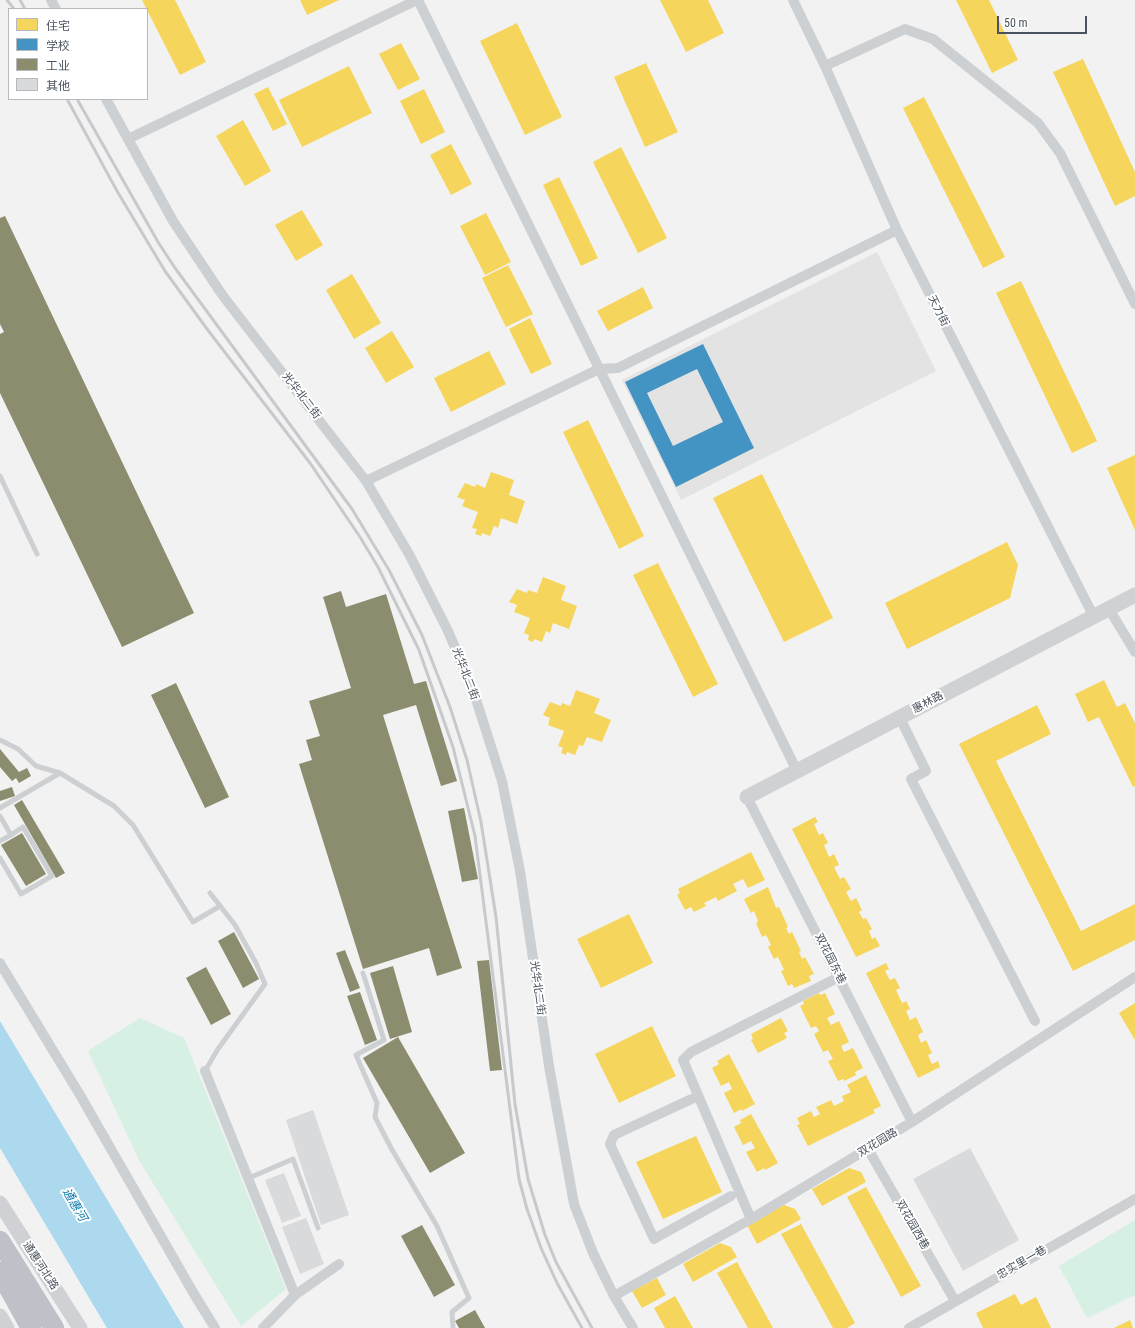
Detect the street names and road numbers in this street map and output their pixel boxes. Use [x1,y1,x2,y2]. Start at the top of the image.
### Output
street label: 天力街 [925,293,951,329]
street label: 光华北二街 [279,370,323,422]
street label: 光华北二街 [449,646,481,702]
street label: 惠林路 [910,689,946,717]
street label: 双花园东巷 [812,932,848,986]
street label: 光华北二街 [527,960,547,1016]
street label: 双花园路 [856,1126,900,1160]
street label: 双花园西巷 [893,1198,931,1252]
street label: 通惠河北路 [19,1239,61,1293]
street label: 忠实里一巷 [995,1244,1049,1282]

